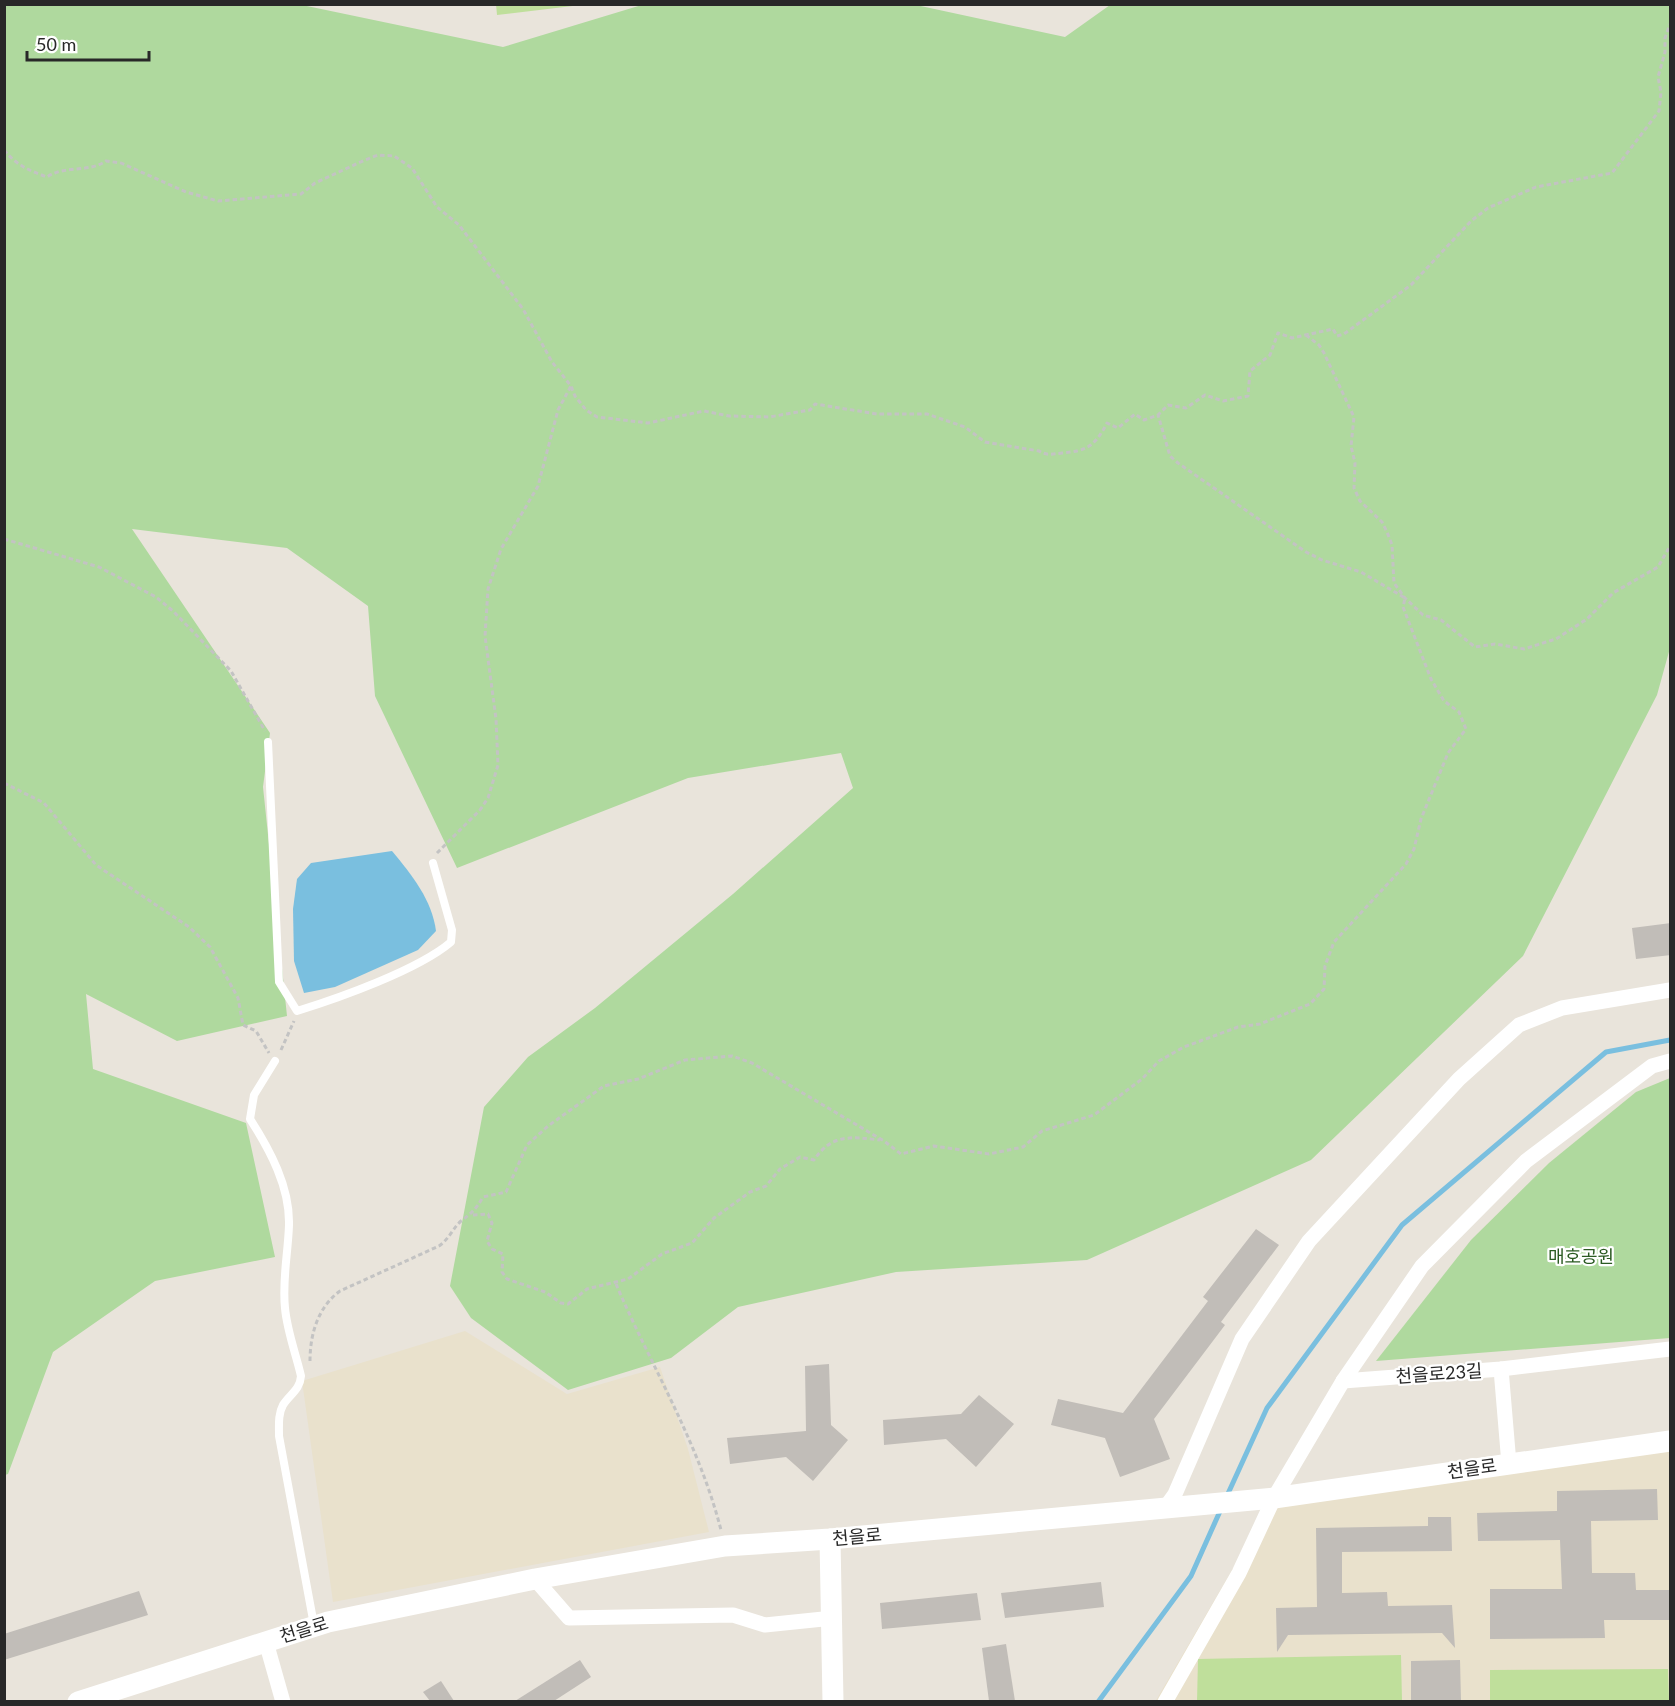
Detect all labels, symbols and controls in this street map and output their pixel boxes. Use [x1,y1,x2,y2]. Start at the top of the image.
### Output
scale bar [27,24,148,62]
text: 50 m [36,33,76,55]
park label: 매호공원 [1548,1245,1614,1267]
street label: 천을로23길 [1395,1359,1483,1387]
street label: 천을로 [1446,1454,1498,1482]
street label: 천을로 [831,1523,883,1549]
street label: 천을로 [277,1611,331,1647]

